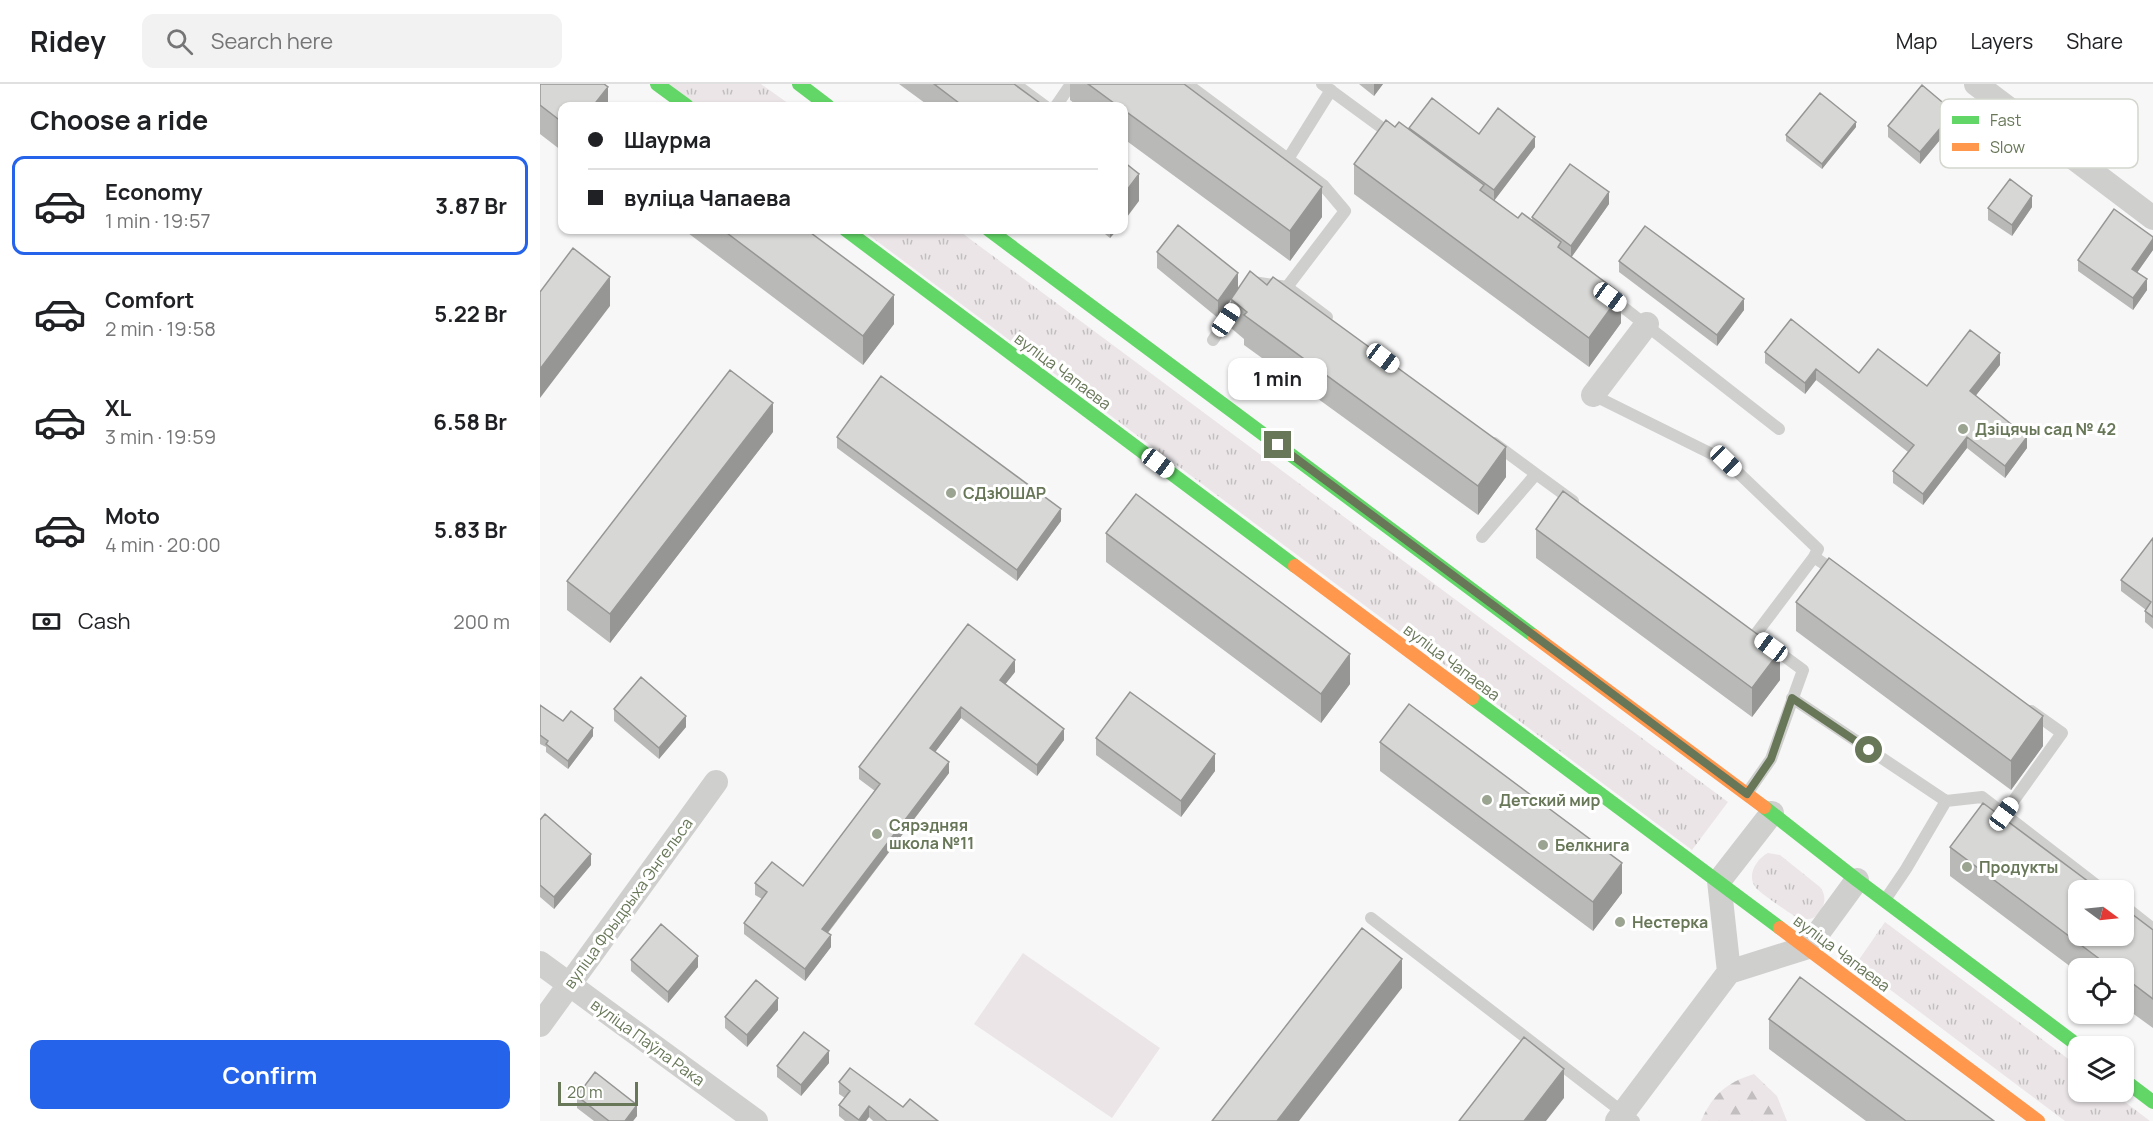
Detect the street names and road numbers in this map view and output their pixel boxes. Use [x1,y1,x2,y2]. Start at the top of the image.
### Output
street label: вуліца Чапаева [1010,327,1116,415]
street label: вуліца Чапаева [1399,618,1505,706]
street label: вуліца Фрыдрыха Энгельса [559,813,697,993]
street label: вуліца Чапаева [1789,909,1895,997]
street label: вуліца Паўла Рака [587,993,709,1091]

